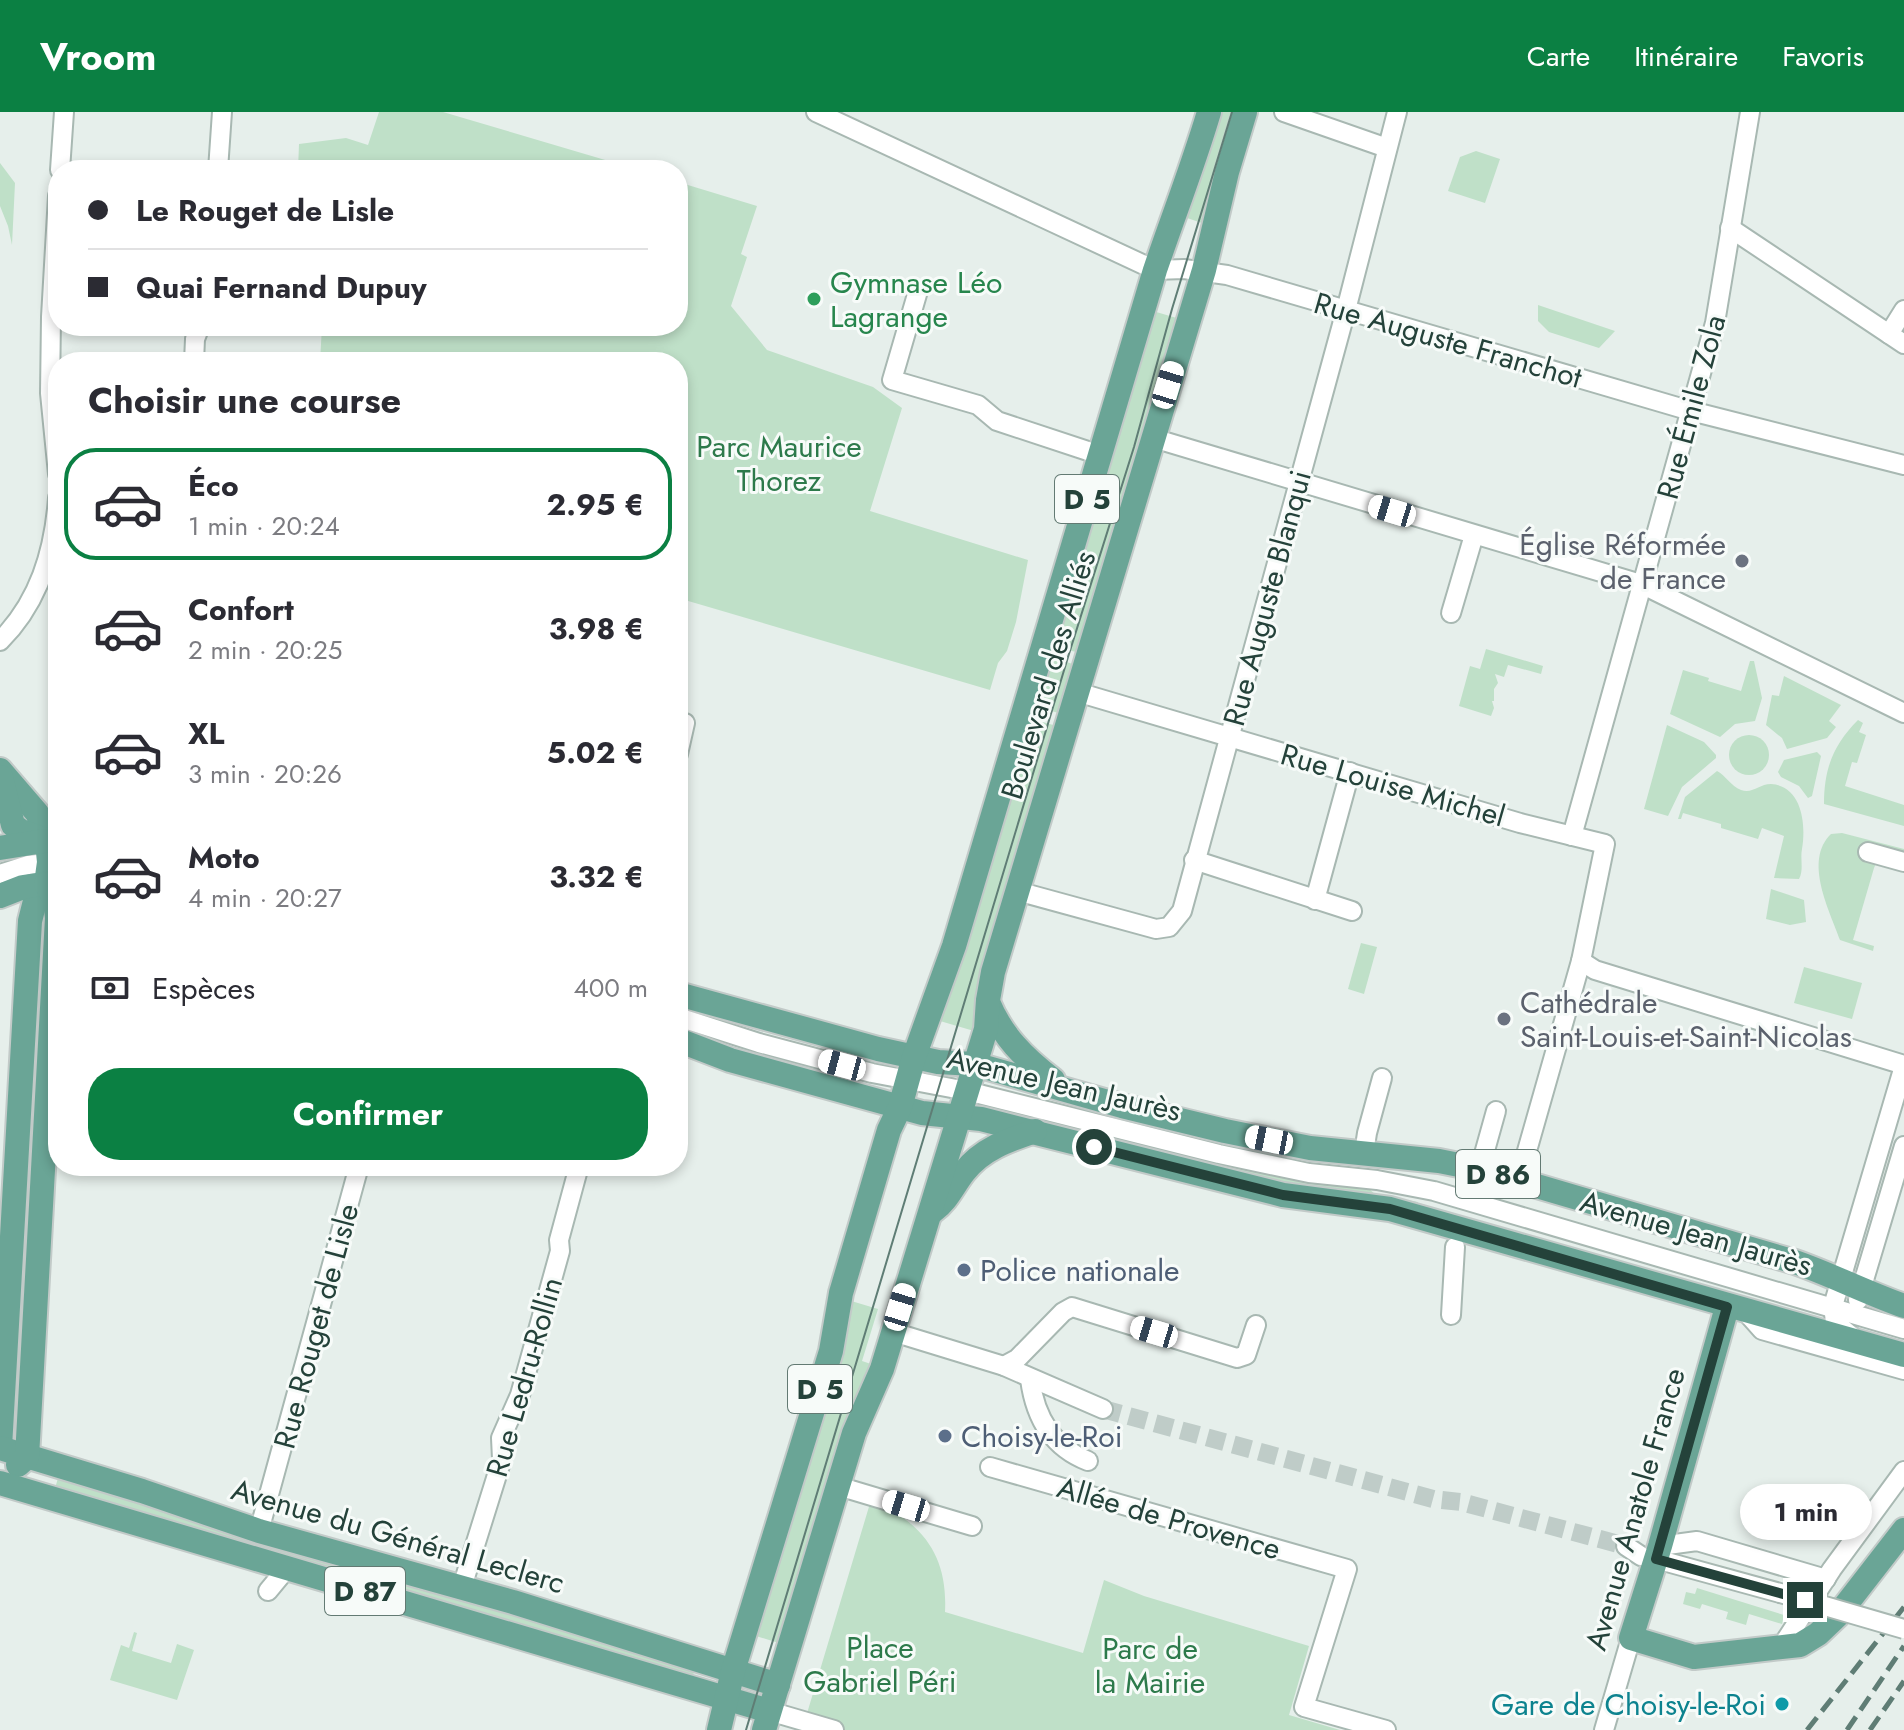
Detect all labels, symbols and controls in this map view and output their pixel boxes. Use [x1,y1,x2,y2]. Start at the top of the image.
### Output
text: Vroom [40,29,156,84]
text: Carte [1527,36,1590,77]
text: Itinéraire [1634,36,1738,77]
text: Favoris [1782,36,1864,77]
text: Le Rouget de Lisle [136,189,394,232]
place label: Gymnase Léo Lagrange [830,261,1002,338]
text: Quai Fernand Dupuy [136,266,427,309]
street label: Rue Auguste Franchot [1309,281,1588,399]
marker: Gymnase Léo Lagrange [805,290,823,308]
street label: Rue Émile Zola [1646,310,1736,504]
car [1150,359,1186,411]
text: Choisir une course [88,374,401,426]
park label: Parc Maurice Thorez [696,425,862,502]
text: Éco [188,464,239,507]
street label: Rue Auguste Blanqui [1212,465,1322,731]
icon: car [92,468,164,540]
road number: D 5 [1055,475,1119,523]
text: 2.95 € [547,483,644,526]
car [1366,493,1418,529]
text: 1 min · 20:24 [188,507,340,545]
place label: Église Réformée de France [1519,523,1726,600]
street label: Boulevard des Alliés [990,546,1106,804]
marker: Église Réformée de France [1733,552,1751,570]
text: Confort [188,588,294,631]
icon: car [92,592,164,664]
text: 3.98 € [549,607,644,650]
text: 2 min · 20:25 [188,631,342,669]
text: XL [188,712,224,755]
icon: car [92,716,164,788]
text: 5.02 € [547,731,644,774]
street label: Rue Louise Michel [1276,732,1510,838]
text: 3 min · 20:26 [188,755,342,793]
text: Moto [188,836,260,879]
icon: car [92,840,164,912]
text: 3.32 € [549,855,644,898]
text: 4 min · 20:27 [188,879,342,917]
icon: cash [88,966,132,1010]
text: Espèces [152,967,255,1010]
text: 400 m [574,969,648,1007]
place label: Cathédrale Saint-Louis-et-Saint-Nicolas [1520,981,1852,1058]
marker: Cathédrale Saint-Louis-et-Saint-Nicolas [1495,1010,1513,1028]
street label: Avenue Jean Jaurès [943,1036,1185,1132]
car [816,1047,868,1083]
button: Confirmer [88,1068,648,1160]
car [1243,1124,1295,1156]
route start [1076,1129,1112,1165]
road number: D 86 [1456,1150,1540,1198]
street label: Avenue Jean Jaurès [1575,1179,1817,1287]
street label: Rue Rouget de Lisle [263,1199,369,1453]
place label: Police nationale [980,1249,1180,1292]
marker: Police nationale [955,1261,973,1279]
street label: Rue Ledru-Rollin [475,1272,573,1482]
car [882,1281,918,1333]
car [1128,1314,1180,1350]
street label: Avenue Anatole France [1574,1363,1696,1655]
road number: D 5 [788,1365,852,1413]
place label: Choisy-le-Roi [961,1415,1123,1458]
marker: Choisy-le-Roi [936,1427,954,1445]
street label: Allée de Provence [1052,1466,1286,1570]
street label: Avenue du Général Leclerc [226,1468,570,1604]
callout: 1 min [1739,1484,1871,1540]
car [880,1488,932,1524]
text: 1 min [1774,1493,1838,1531]
road number: D 87 [325,1567,405,1615]
route end [1787,1582,1823,1618]
park label: Place Gabriel Péri [803,1626,957,1703]
park label: Parc de la Mairie [1095,1627,1205,1704]
place label: Gare de Choisy-le-Roi [1491,1683,1766,1726]
marker: Gare de Choisy-le-Roi [1773,1695,1791,1713]

